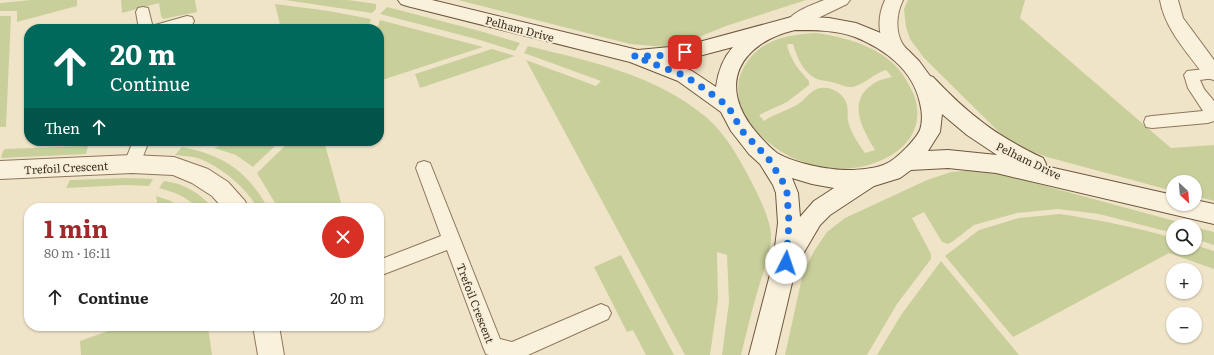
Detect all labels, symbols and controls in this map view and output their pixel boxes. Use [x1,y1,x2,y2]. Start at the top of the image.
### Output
street label: Pelham Drive [484,11,557,45]
text: 20 m [110,32,176,74]
pin [668,35,702,69]
icon: ahead [44,40,96,92]
icon: arrive [674,41,696,63]
text: Continue [110,70,190,97]
text: Then [44,116,80,139]
icon: ahead [88,116,110,138]
street label: Pelham Drive [994,137,1065,183]
street label: Trefoil Crescent [23,157,109,177]
north arrow [1166,175,1202,211]
map controls [1166,175,1202,343]
text: 1 min [44,210,108,245]
button: close [322,216,364,258]
button: search [1166,219,1202,255]
position arrow [765,242,807,284]
text: 80 m · 16:11 [44,243,111,262]
street label: Trefoil Crescent [453,261,499,346]
button: + [1166,263,1202,299]
icon: ahead [44,286,66,308]
text: Continue [78,286,148,309]
text: 20 m [330,286,364,309]
button: − [1166,307,1202,343]

